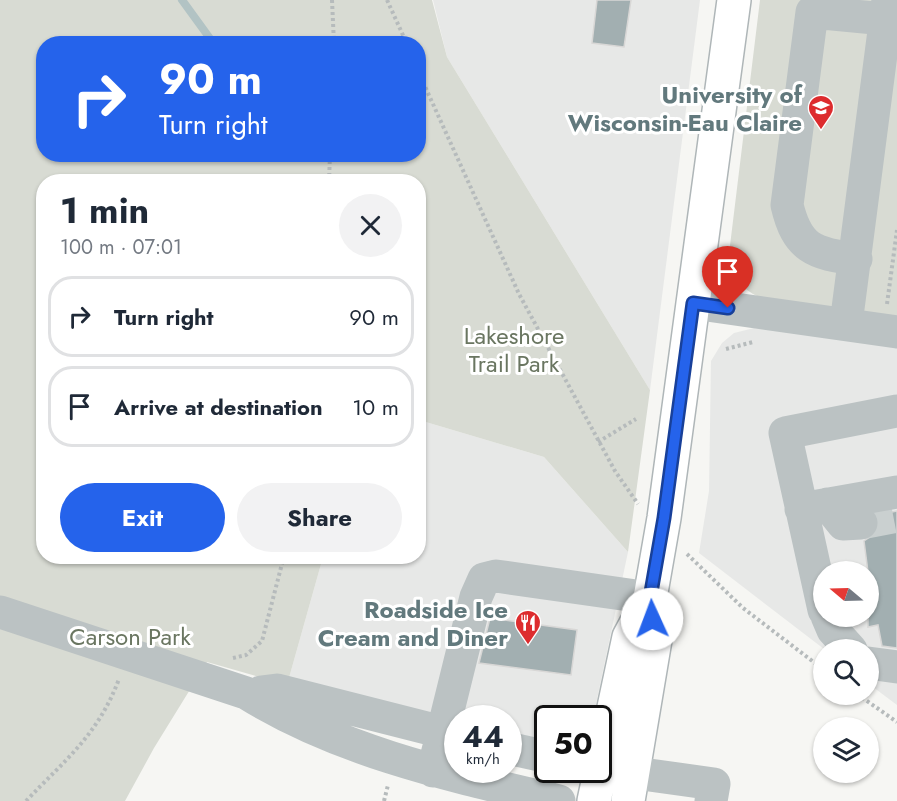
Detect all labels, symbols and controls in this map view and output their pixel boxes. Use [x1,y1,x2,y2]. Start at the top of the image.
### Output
text: 90 m [159,49,262,110]
icon: right [60,60,138,138]
place label: University of Wisconsin-Eau Claire [568,77,804,140]
school or university icon: University of Wisconsin-Eau Claire [806,93,836,131]
text: Turn right [159,105,267,144]
text: 1 min [60,184,149,236]
button: close [339,194,402,257]
text: 100 m · 07:01 [60,233,182,262]
pin [702,246,753,308]
icon: arrive [711,255,744,288]
icon: right [63,300,96,333]
text: Turn right [114,301,214,333]
text: 90 m [349,301,399,333]
park label: Lakeshore Trail Park [464,318,564,381]
icon: arrive [63,390,96,423]
text: Arrive at destination [114,391,323,423]
text: 10 m [352,391,399,423]
button: Exit [60,483,225,552]
button: Share [237,483,402,552]
north arrow [813,561,879,627]
map controls [813,561,879,783]
position arrow [620,587,684,651]
place label: Roadside Ice Cream and Diner [318,592,508,655]
restaurant icon: Roadside Ice Cream and Diner [513,608,543,646]
park label: Carson Park [69,619,191,654]
button: search [813,639,879,705]
speed limit sign: 50 [534,705,612,783]
text: 44 [462,715,504,758]
button: layers [813,717,879,783]
text: km/h [466,748,500,770]

